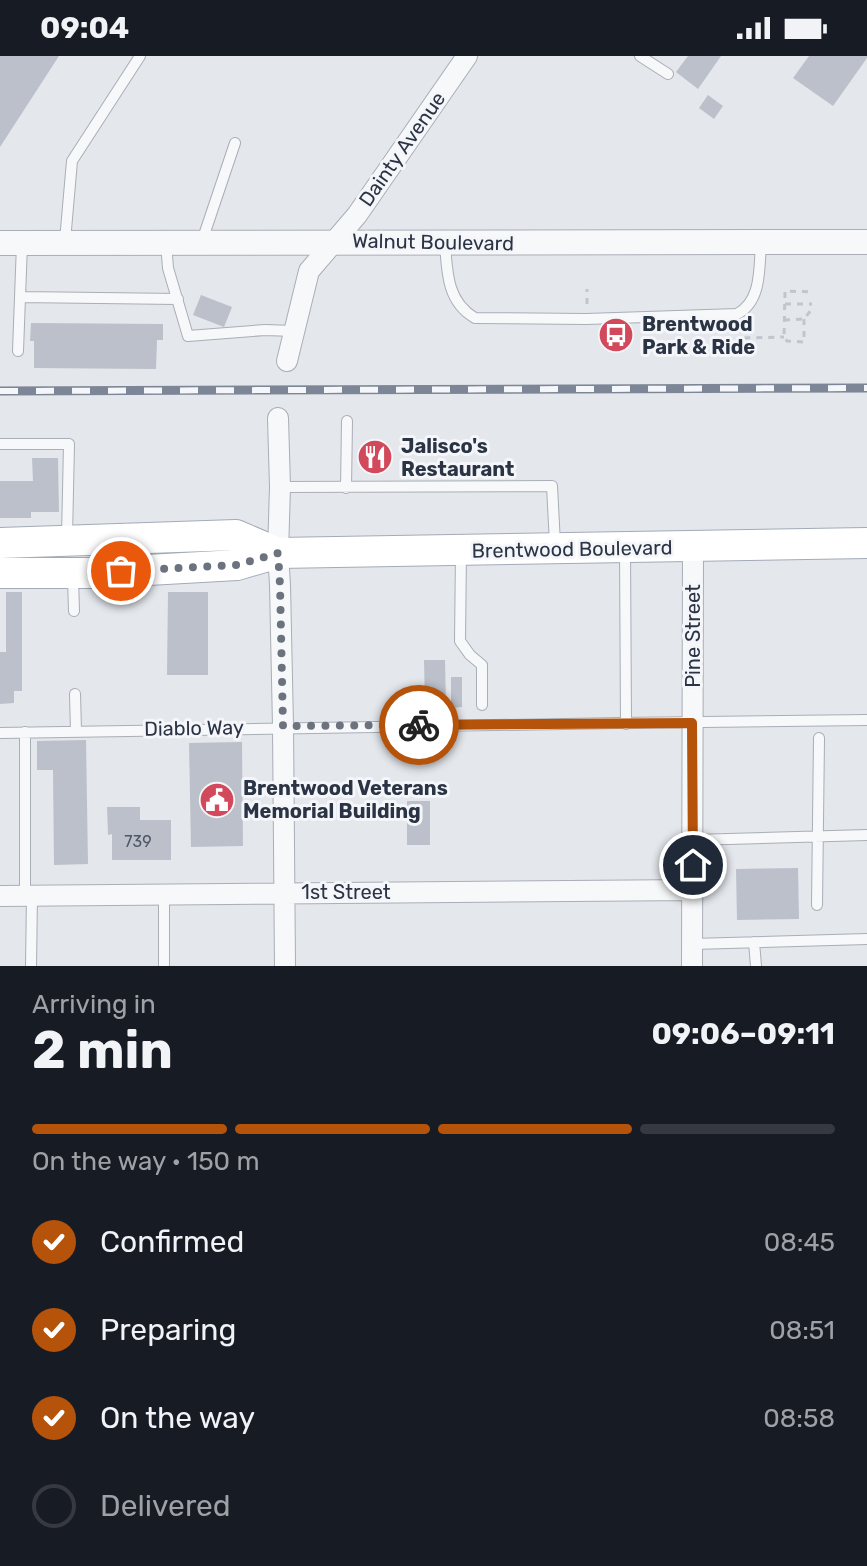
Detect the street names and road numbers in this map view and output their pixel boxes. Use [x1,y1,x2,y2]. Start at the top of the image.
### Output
street label: Dainty Avenue [354,87,450,211]
street label: Walnut Boulevard [352,229,514,255]
street label: Brentwood Boulevard [471,535,673,563]
street label: Pine Street [681,584,705,688]
street label: Diablo Way [144,715,244,741]
street label: 1st Street [301,880,391,904]

